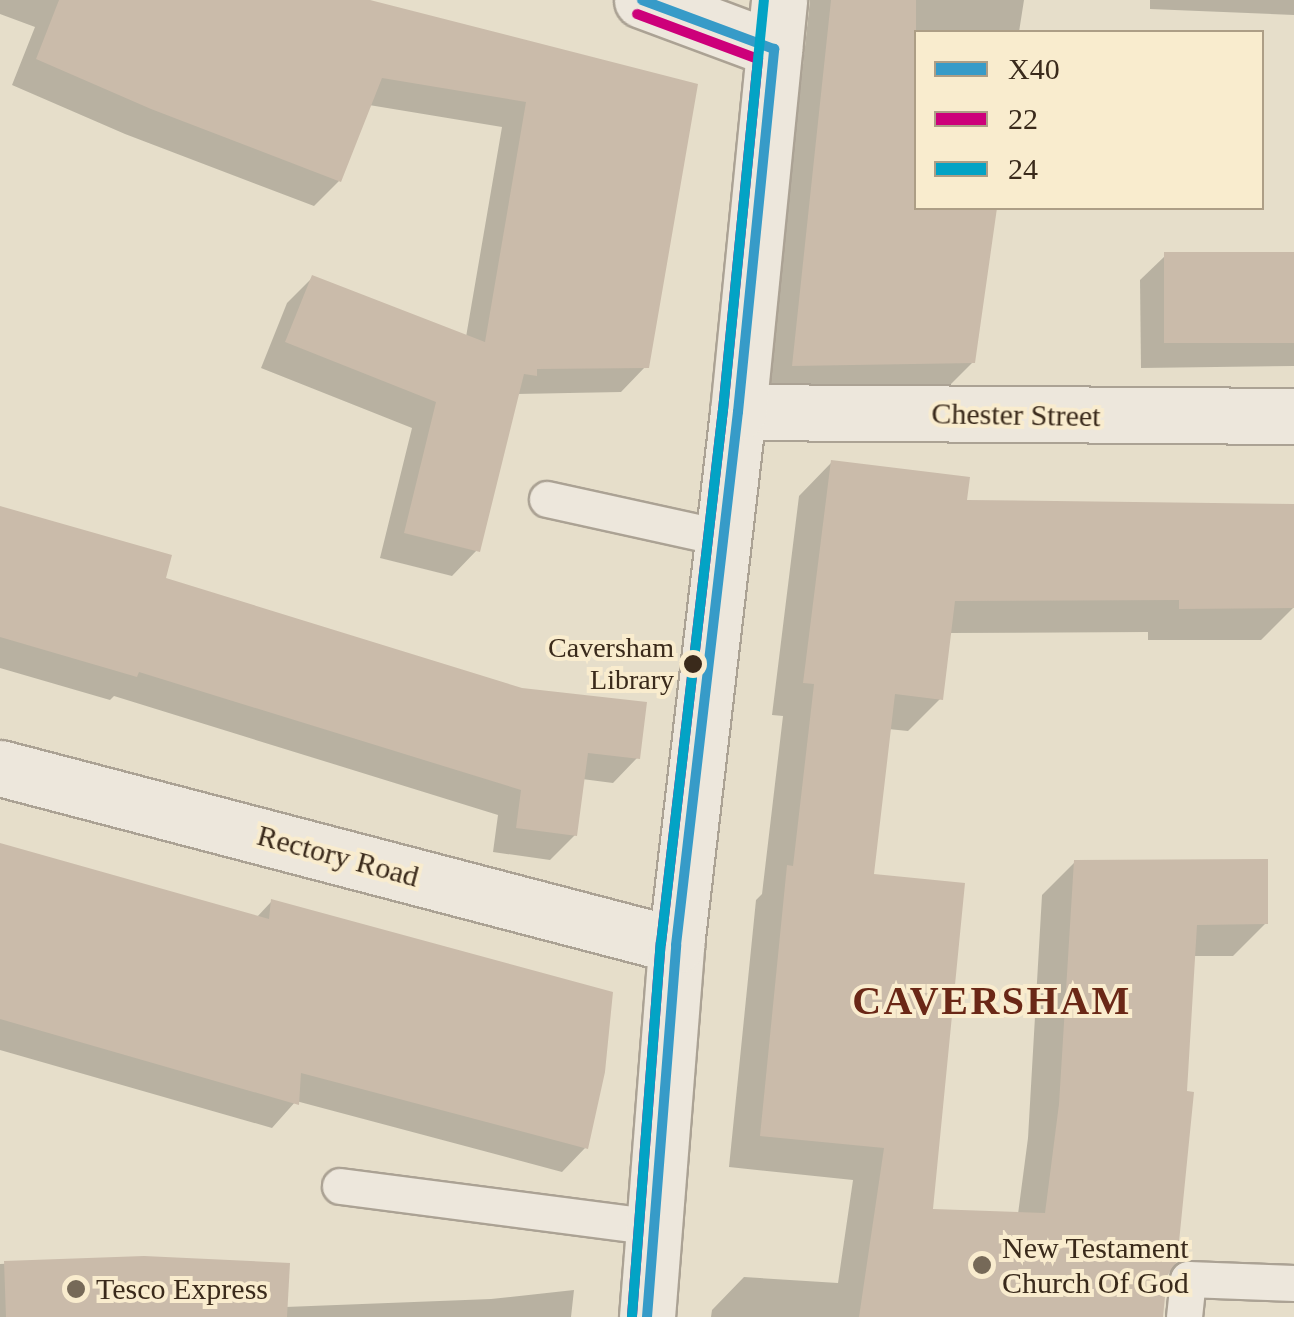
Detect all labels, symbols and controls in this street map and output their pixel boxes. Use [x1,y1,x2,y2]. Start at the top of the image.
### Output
legend [914,30,1264,210]
text: X40 [1008,52,1060,85]
text: 22 [1008,102,1038,135]
text: 24 [1008,152,1038,185]
street label: Chester Street [931,396,1101,434]
place label: Caversham Library [548,631,674,697]
marker: Caversham Library [683,654,703,674]
street label: Rectory Road [253,817,423,895]
district label: CAVERSHAM [852,977,1132,1025]
place label: New Testament Church Of God [1002,1230,1189,1300]
marker: New Testament Church Of God [971,1254,993,1276]
place label: Tesco Express [96,1271,268,1307]
marker: Tesco Express [65,1278,87,1300]

